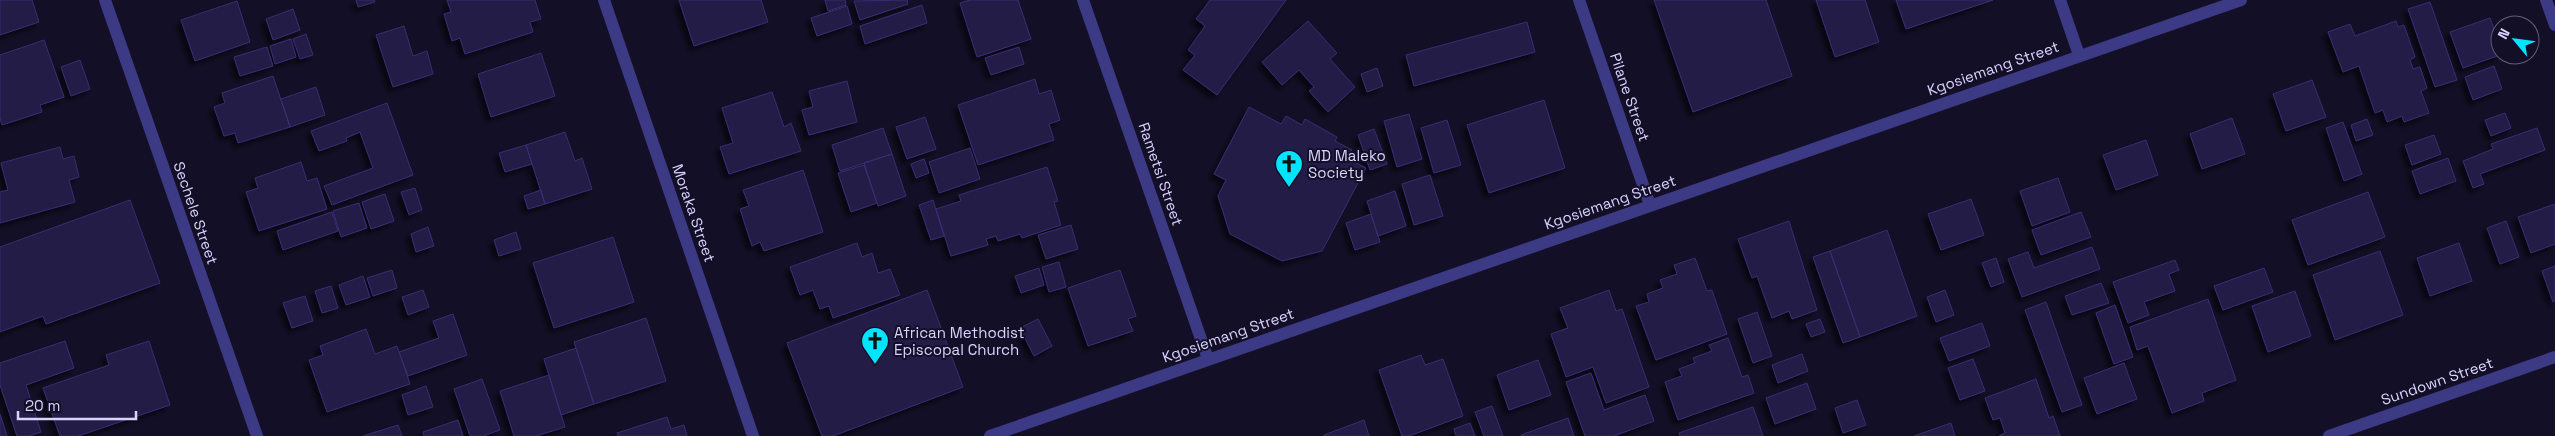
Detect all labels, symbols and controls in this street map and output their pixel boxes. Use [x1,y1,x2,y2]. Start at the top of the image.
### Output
north arrow [2490,15,2540,65]
text: N [2493,25,2514,42]
street label: Kgosiemang Street [1925,36,2062,99]
street label: Pilane Street [1606,50,1654,144]
street label: Rametsi Street [1134,120,1188,228]
place label: MD Maleko Society [1308,146,1386,182]
church icon: MD Maleko Society [1274,149,1304,188]
street label: Sechele Street [170,159,222,267]
street label: Moraka Street [668,161,720,265]
street label: Kgosiemang Street [1542,170,1679,233]
street label: Kgosiemang Street [1160,303,1297,366]
place label: African Methodist Episcopal Church [894,323,1025,359]
church icon: African Methodist Episcopal Church [860,326,890,365]
street label: Sundown Street [2378,353,2496,409]
scale bar [18,388,135,420]
text: 20 m [25,396,60,415]

